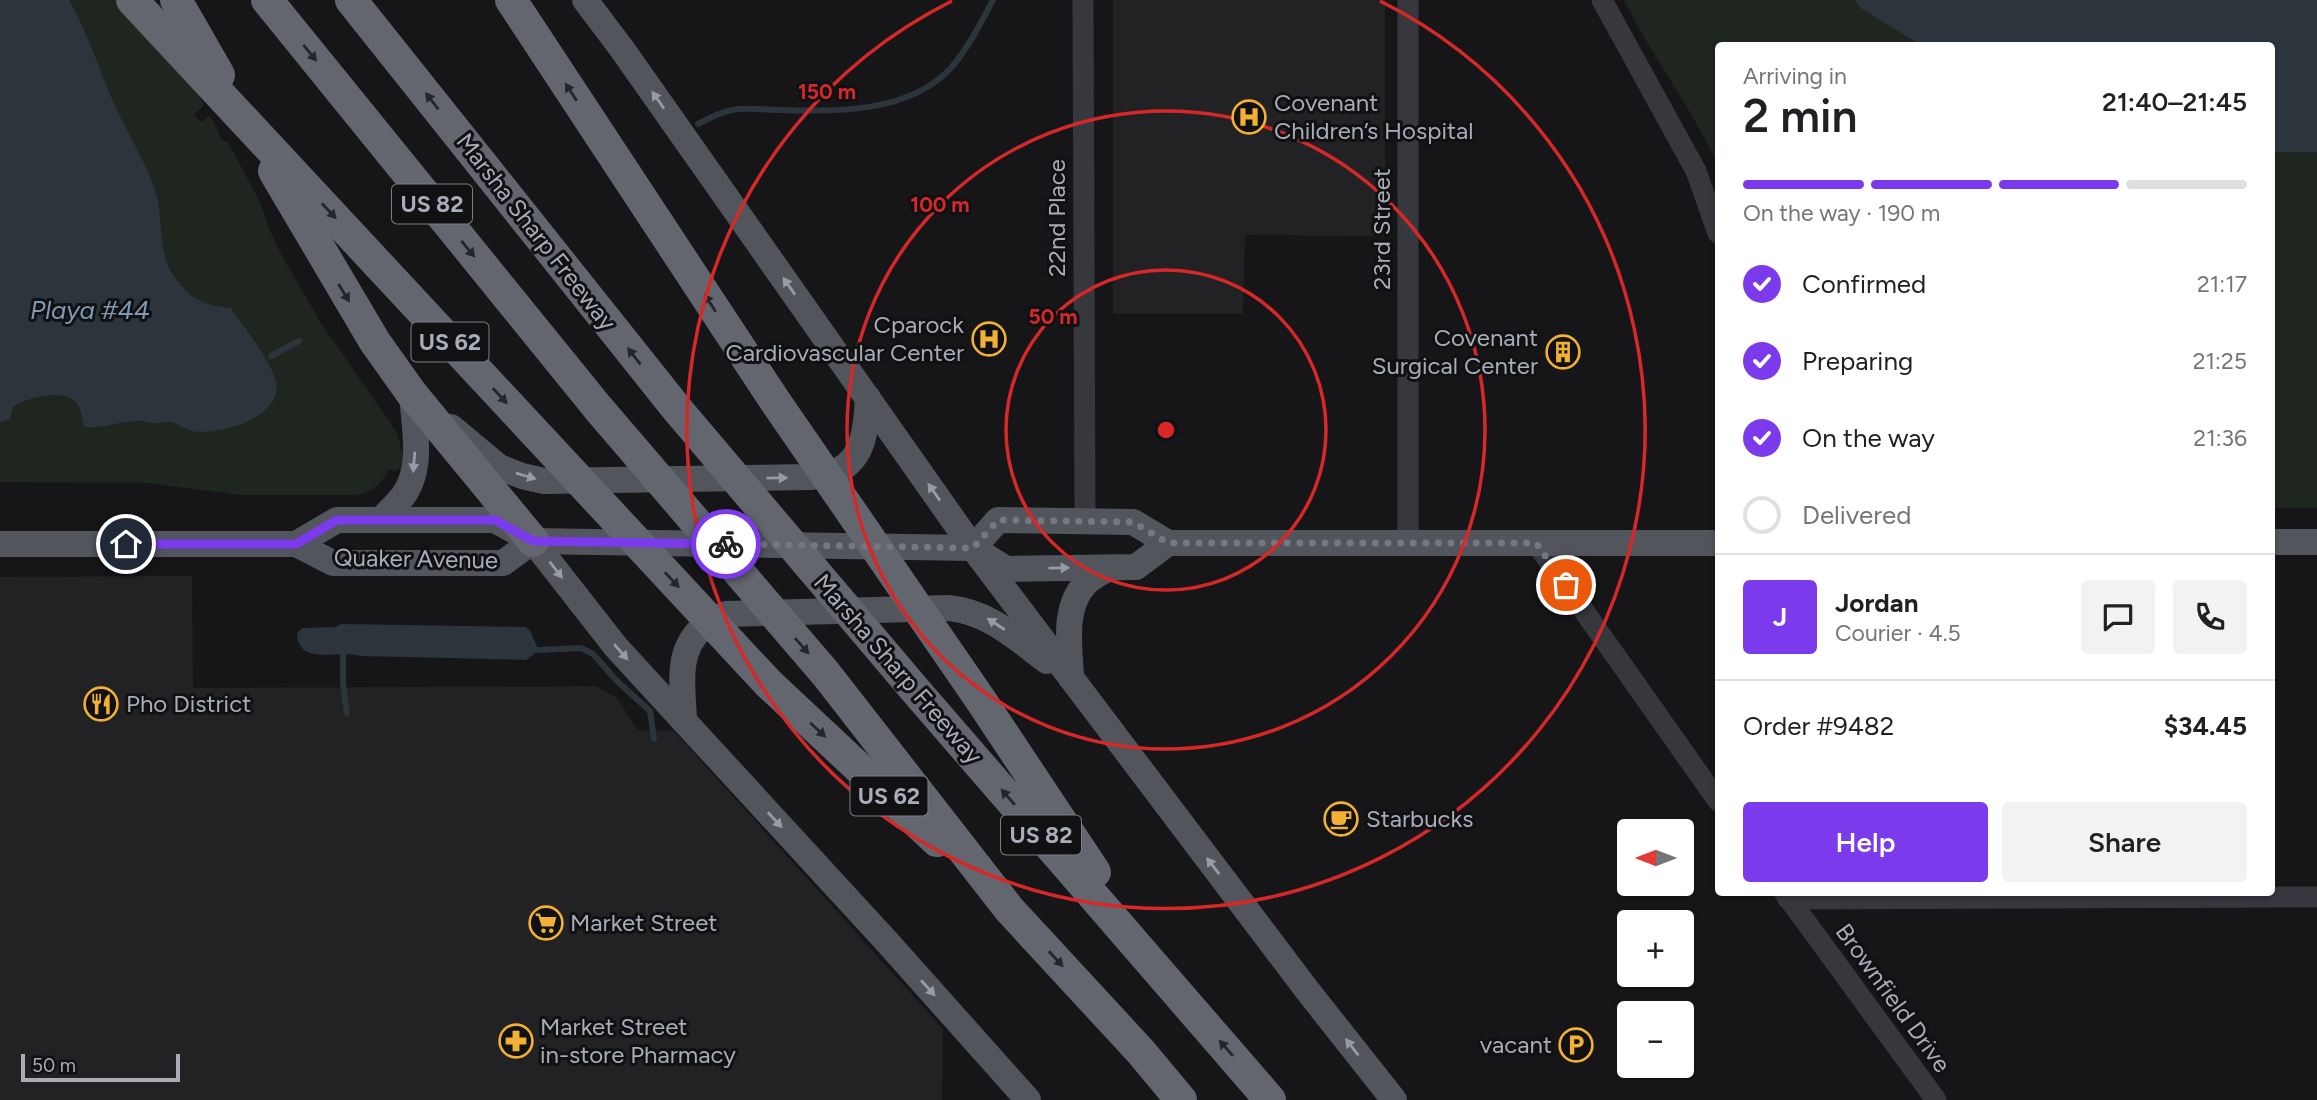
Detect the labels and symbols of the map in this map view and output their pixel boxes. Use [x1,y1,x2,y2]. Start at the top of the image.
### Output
one-way arrow [302,44,317,62]
text: 150 m [798,79,856,104]
one-way arrow [565,83,578,102]
place label: Covenant Children’s Hospital [1274,88,1473,145]
one-way arrow [651,91,665,109]
one-way arrow [425,92,439,110]
hospital icon: Covenant Children’s Hospital [1230,98,1268,136]
street label: Marsha Sharp Freeway [450,127,623,336]
street label: 22nd Place [1042,159,1071,277]
street label: 23rd Street [1367,168,1396,290]
road number: US 82 [392,184,472,224]
text: 100 m [910,192,970,217]
one-way arrow [320,202,336,219]
one-way arrow [461,239,476,257]
one-way arrow [782,277,796,295]
one-way arrow [338,283,351,302]
one-way arrow [704,293,717,312]
water label: Playa #44 [30,294,150,326]
text: 50 m [1028,304,1078,329]
place label: Cparock Cardiovascular Center [726,310,964,367]
hospital icon: Cparock Cardiovascular Center [970,320,1008,358]
road number: US 62 [412,322,489,362]
place label: Covenant Surgical Center [1372,323,1538,380]
building icon: Covenant Surgical Center [1544,333,1582,371]
one-way arrow [627,347,642,365]
one-way arrow [492,387,508,404]
centre of rings [1154,418,1178,442]
one-way arrow [408,451,419,473]
one-way arrow [515,472,536,482]
one-way arrow [766,472,788,484]
one-way arrow [927,483,941,501]
courier [691,509,761,579]
pin [96,514,156,574]
street label: Quaker Avenue [334,543,498,574]
pin [1536,555,1596,615]
one-way arrow [548,561,562,579]
one-way arrow [1049,563,1071,574]
street label: Marsha Sharp Freeway [808,568,989,770]
one-way arrow [664,571,680,589]
one-way arrow [986,618,1006,631]
one-way arrow [794,637,810,655]
one-way arrow [613,643,629,661]
restaurant icon: Pho District [82,685,120,723]
place label: Pho District [126,689,251,718]
one-way arrow [810,722,827,739]
road number: US 62 [850,776,928,816]
one-way arrow [1001,789,1016,806]
cafe icon: Starbucks [1322,800,1360,838]
place label: Starbucks [1366,804,1473,833]
one-way arrow [766,811,782,828]
road number: US 82 [1001,816,1081,855]
north arrow [1617,819,1694,896]
one-way arrow [1207,857,1221,875]
supermarket icon: Market Street [527,904,565,942]
place label: Market Street [570,908,717,937]
street label: Brownfield Drive [1830,918,1957,1078]
one-way arrow [1047,950,1063,967]
one-way arrow [920,979,936,997]
place label: Market Street in-store Pharmacy [540,1012,736,1069]
pharmacy icon: Market Street in-store Pharmacy [497,1022,535,1060]
parking icon: vacant [1557,1026,1595,1064]
place label: vacant [1480,1030,1552,1059]
one-way arrow [1344,1038,1359,1056]
one-way arrow [1219,1040,1234,1057]
scale bar [21,1051,180,1083]

